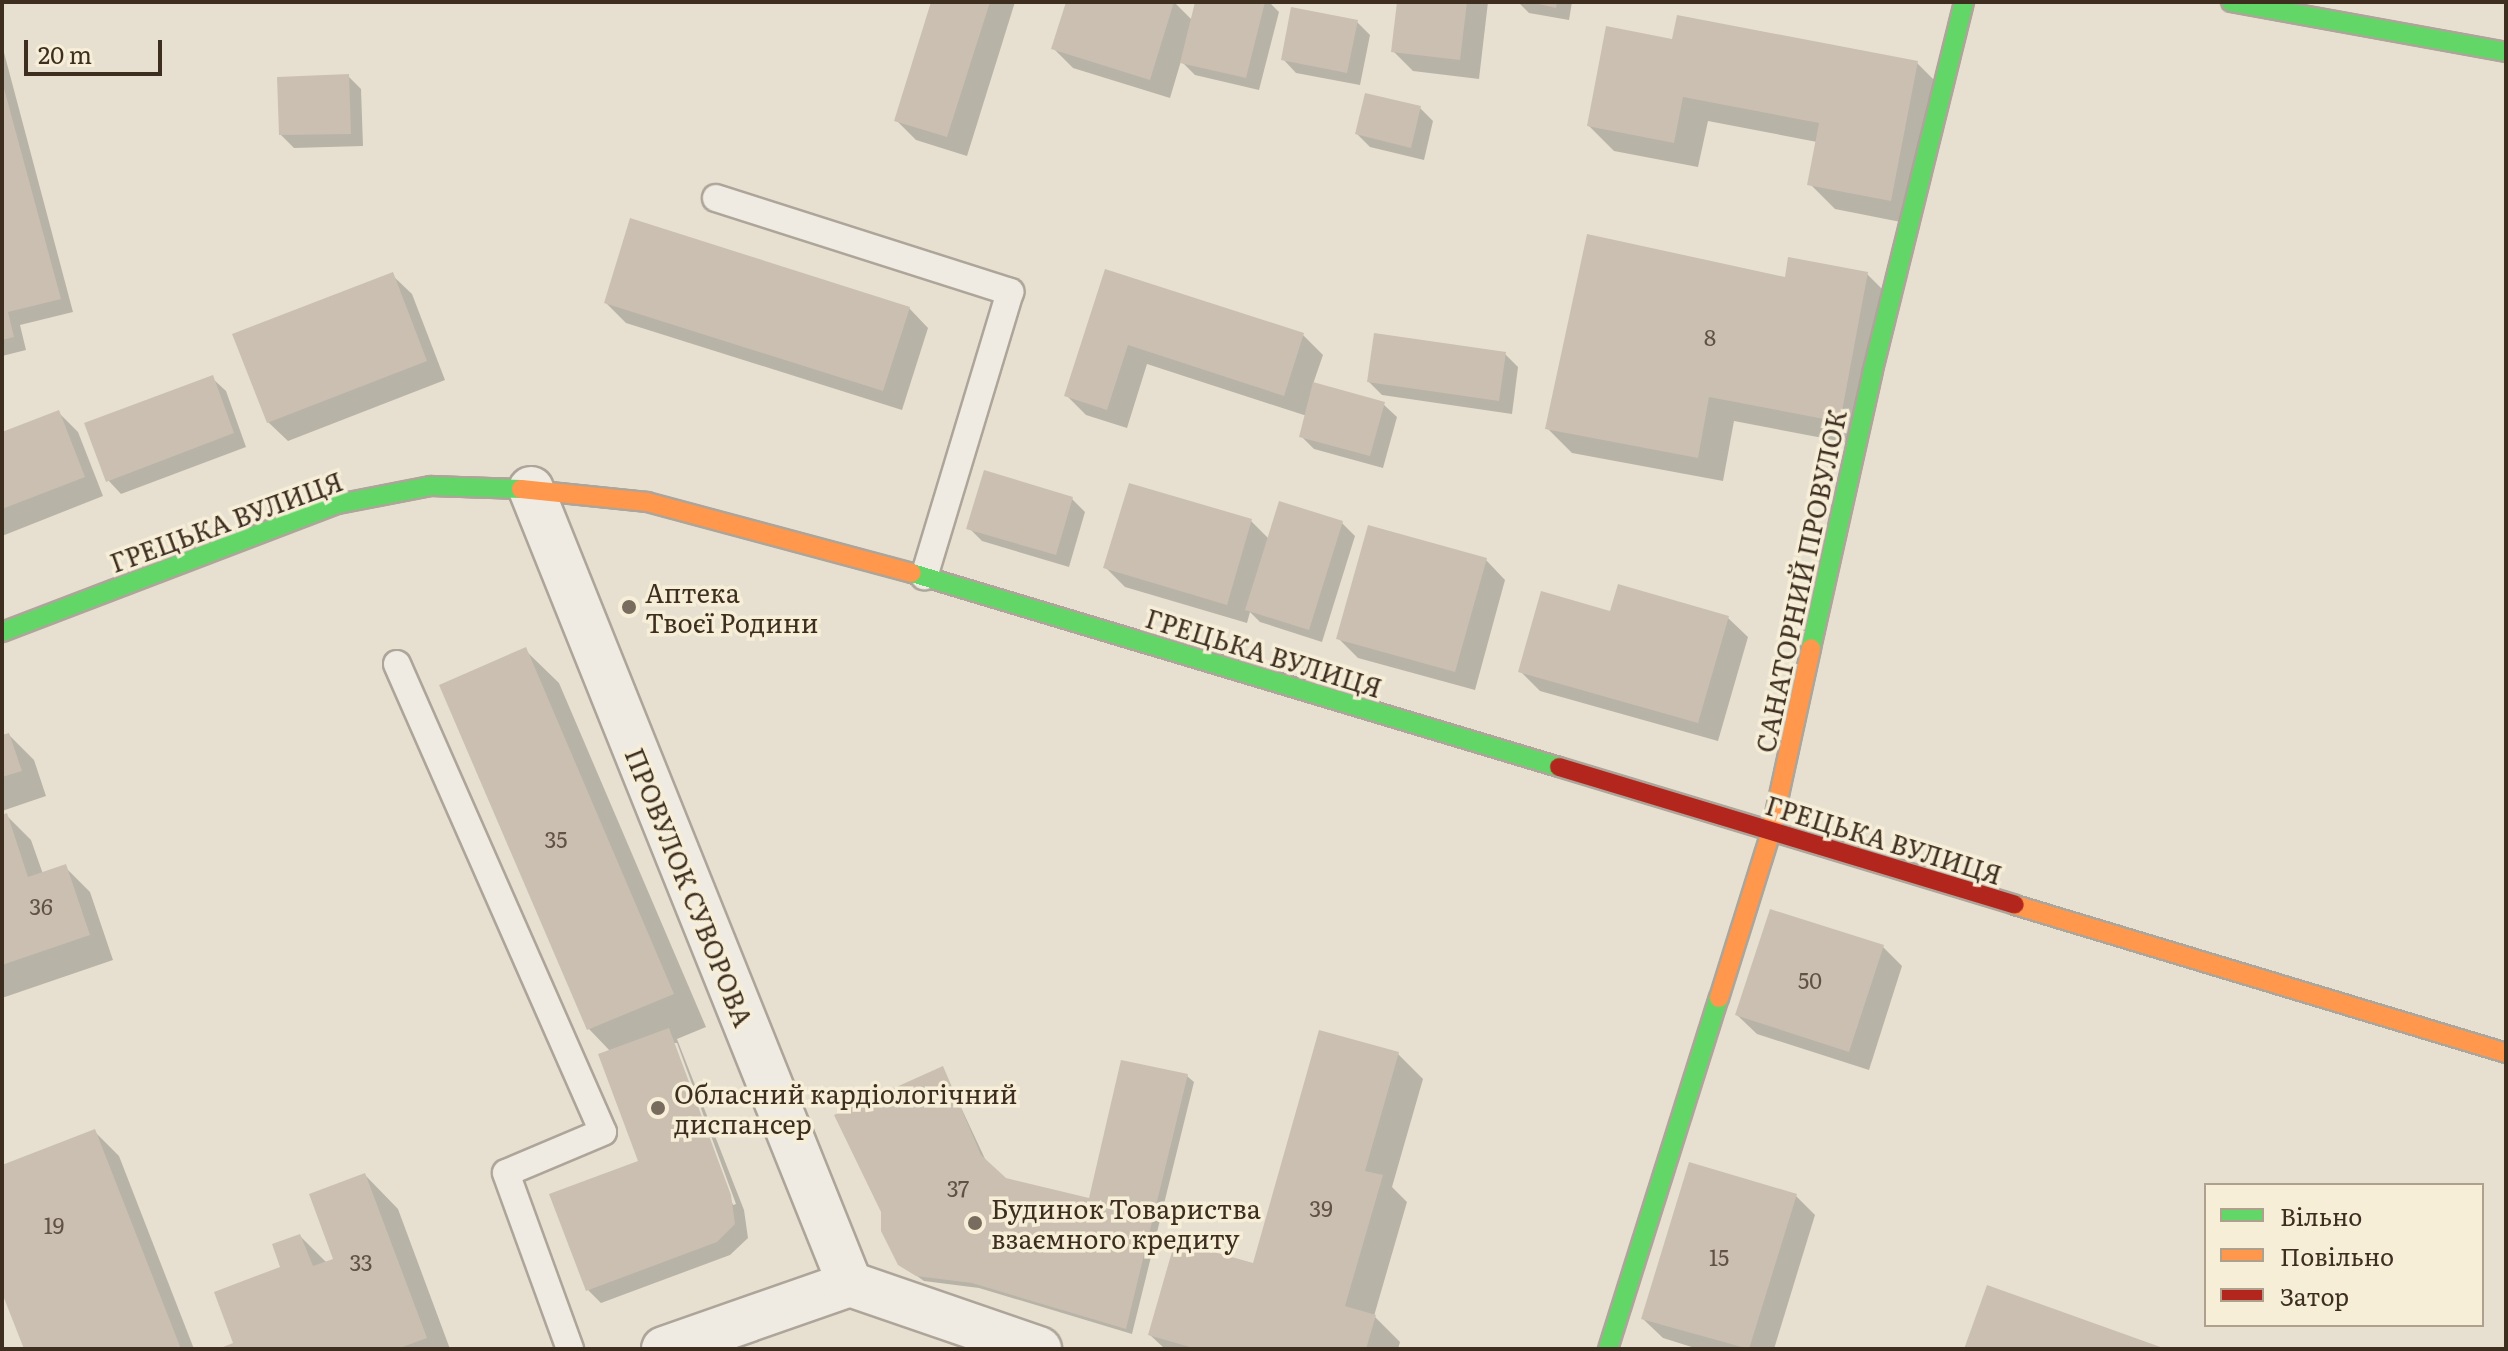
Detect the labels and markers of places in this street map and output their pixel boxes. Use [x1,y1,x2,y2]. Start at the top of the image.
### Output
place label: Аптека Твоєї Родини [645,576,819,638]
marker: Аптека Твоєї Родини [620,598,638,616]
place label: Обласний кардіологічний диспансер [674,1077,1018,1138]
marker: Обласний кардіологічний диспансер [649,1099,667,1117]
place label: Будинок Товариства взаємного кредиту [991,1192,1261,1254]
marker: Будинок Товариства взаємного кредиту [966,1214,984,1232]

